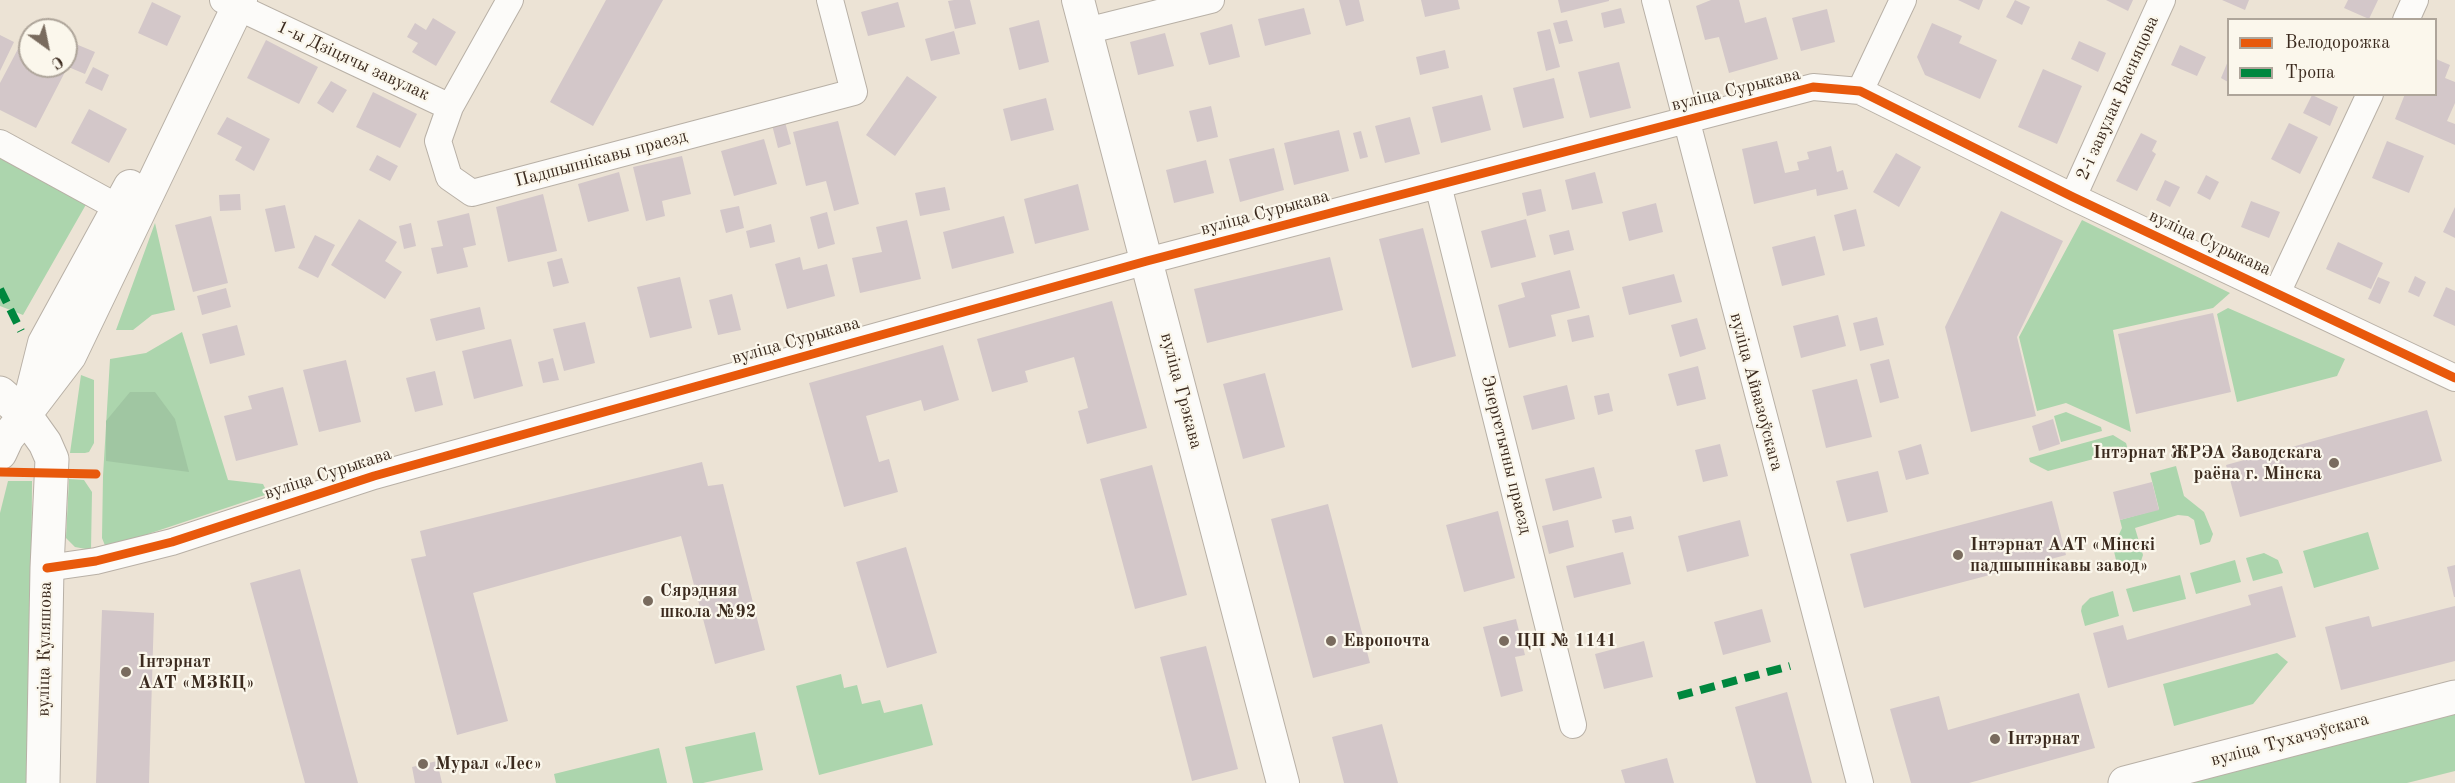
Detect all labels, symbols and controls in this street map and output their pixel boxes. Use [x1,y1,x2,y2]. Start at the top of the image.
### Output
street label: 2-і завулак Васняцова [2072,12,2164,184]
street label: 1-ы Дзіцячы завулак [273,16,433,106]
north arrow [18,18,78,78]
legend [2227,18,2437,96]
text: Велодорожка [2285,34,2390,52]
text: С [48,52,66,71]
street label: вуліца Сурыкава [1669,64,1803,116]
text: Тропа [2285,64,2335,82]
street label: Падшыпнікавы праезд [512,126,690,192]
street label: вуліца Сурыкава [1198,185,1332,241]
street label: вуліца Сурыкава [2146,205,2274,281]
street label: вуліца Айвазоўскага [1725,311,1787,473]
street label: вуліца Сурыкава [729,312,863,370]
street label: вуліца Грэкава [1155,331,1207,451]
street label: Энергетычны праезд [1476,374,1536,536]
place label: Інтэрнат ЖРЭА Заводскага раёна г. Мінска [2093,442,2322,484]
street label: вуліца Сурыкава [262,443,394,505]
marker: Інтэрнат ЖРЭА Заводскага раёна г. Мінска [2327,456,2341,470]
place label: Інтэрнат ААТ «Мінскі падшыпнікавы завод» [1970,534,2155,576]
marker: Інтэрнат ААТ «Мінскі падшыпнікавы завод» [1951,548,1965,562]
place label: Сярэдняя школа №92 [660,580,756,622]
street label: вуліца Куляшова [33,581,57,717]
marker: Сярэдняя школа №92 [641,594,655,608]
place label: Европочта [1343,630,1430,652]
place label: ЦП № 1141 [1516,630,1617,652]
marker: Европочта [1324,634,1338,648]
marker: ЦП № 1141 [1497,634,1511,648]
place label: Інтэрнат ААТ «МЗКЦ» [138,651,255,694]
marker: Інтэрнат ААТ «МЗКЦ» [119,665,133,679]
street label: вуліца Тухачэўскага [2209,709,2371,771]
place label: Інтэрнат [2007,728,2080,750]
marker: Інтэрнат [1988,732,2002,746]
place label: Мурал «Лес» [435,753,542,775]
marker: Мурал «Лес» [416,757,430,771]

